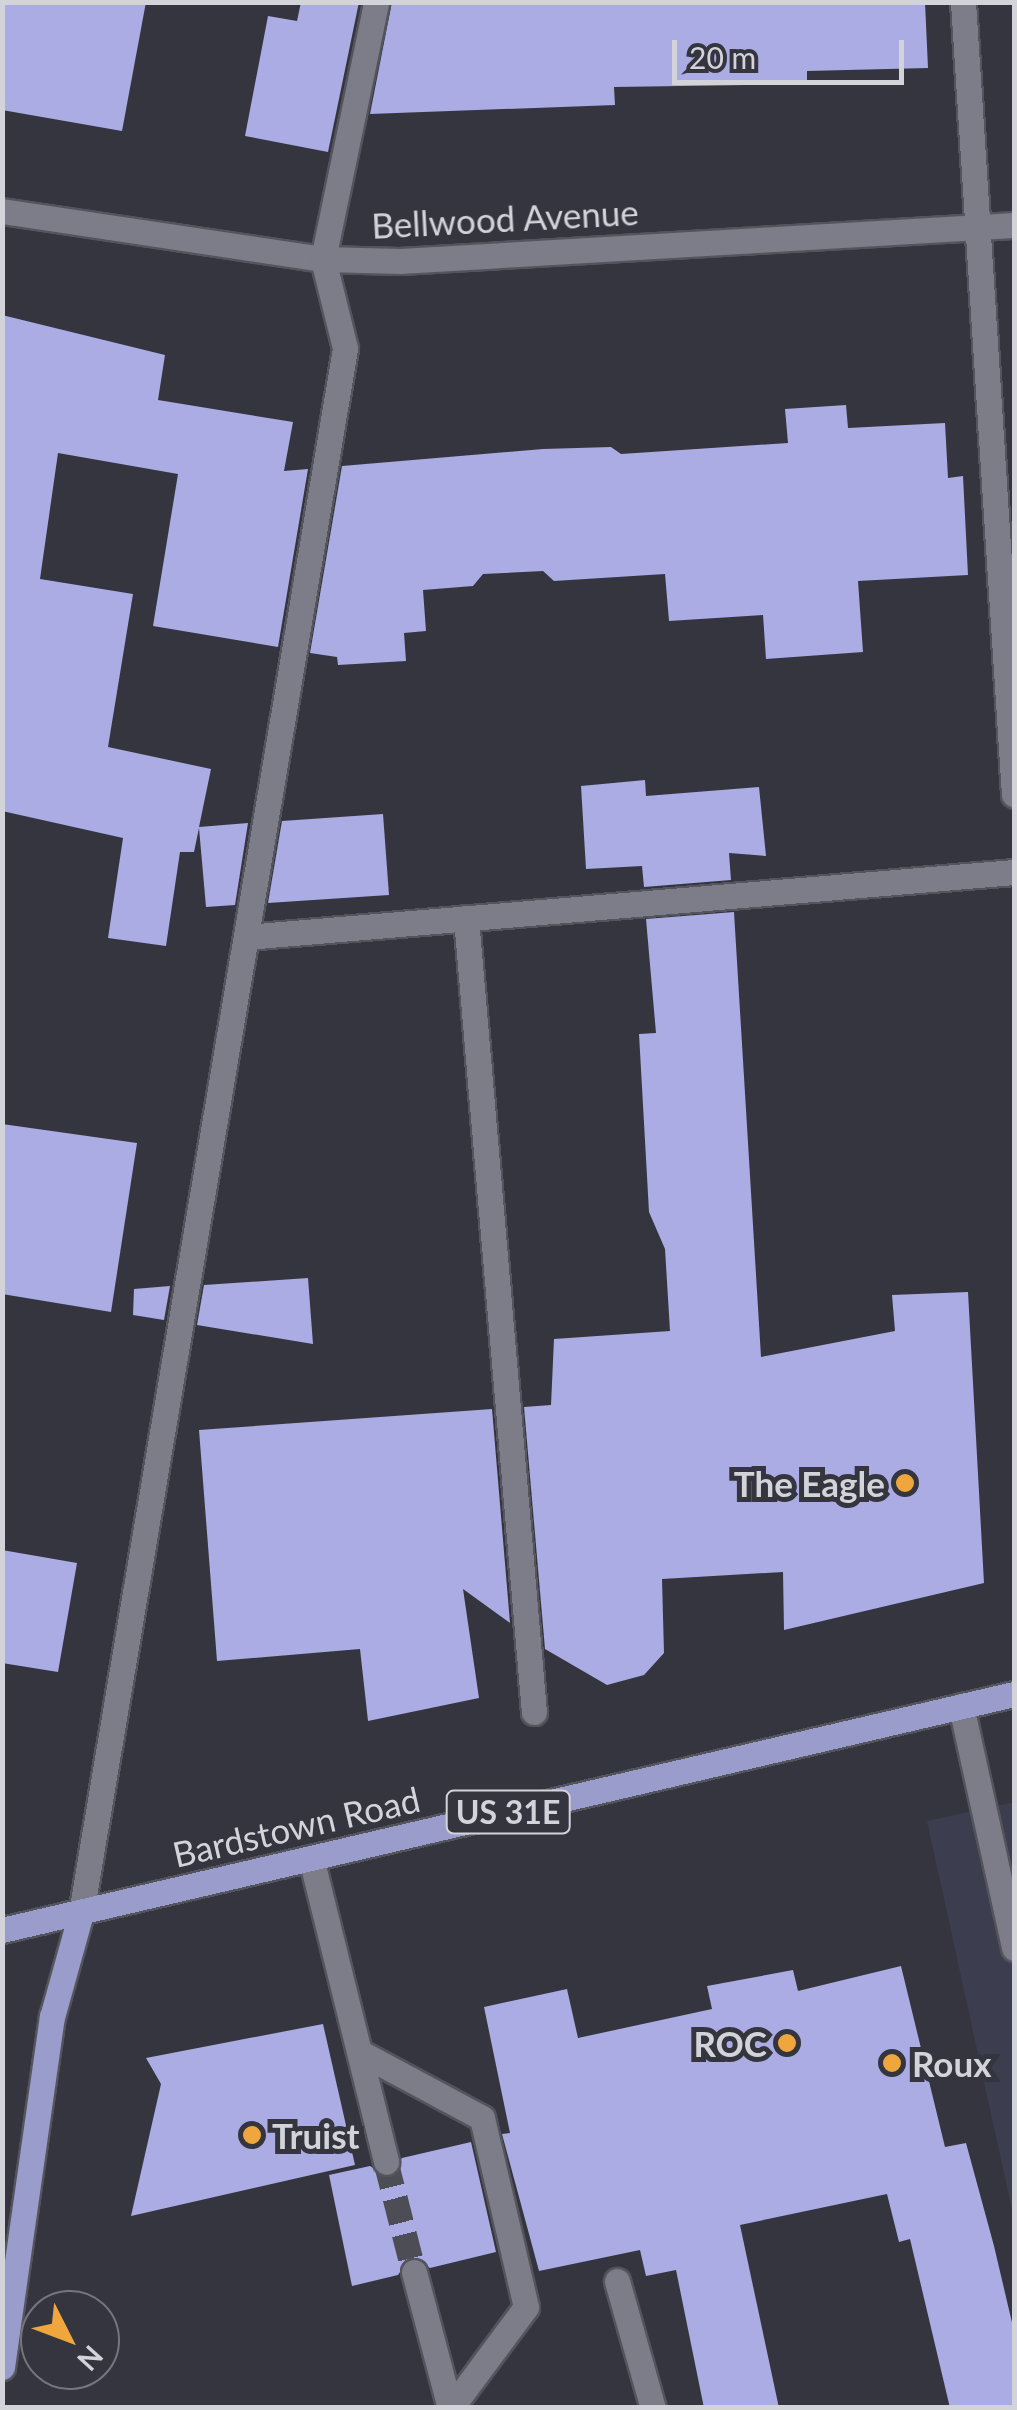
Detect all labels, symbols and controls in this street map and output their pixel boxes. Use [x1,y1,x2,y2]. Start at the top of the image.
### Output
scale bar [677,20,910,82]
text: 20 m [689,39,756,75]
street label: Bellwood Avenue [370,190,640,246]
place label: The Eagle [734,1462,885,1504]
marker: The Eagle [894,1472,916,1494]
street label: Bardstown Road [168,1777,424,1875]
road number: US 31E [446,1785,570,1839]
place label: ROC [693,2022,767,2064]
marker: ROC [776,2032,798,2054]
place label: Roux [912,2042,991,2084]
marker: Roux [881,2052,903,2074]
place label: Truist [272,2114,360,2156]
marker: Truist [241,2124,263,2146]
north arrow [20,2290,120,2390]
text: N [71,2339,111,2378]

